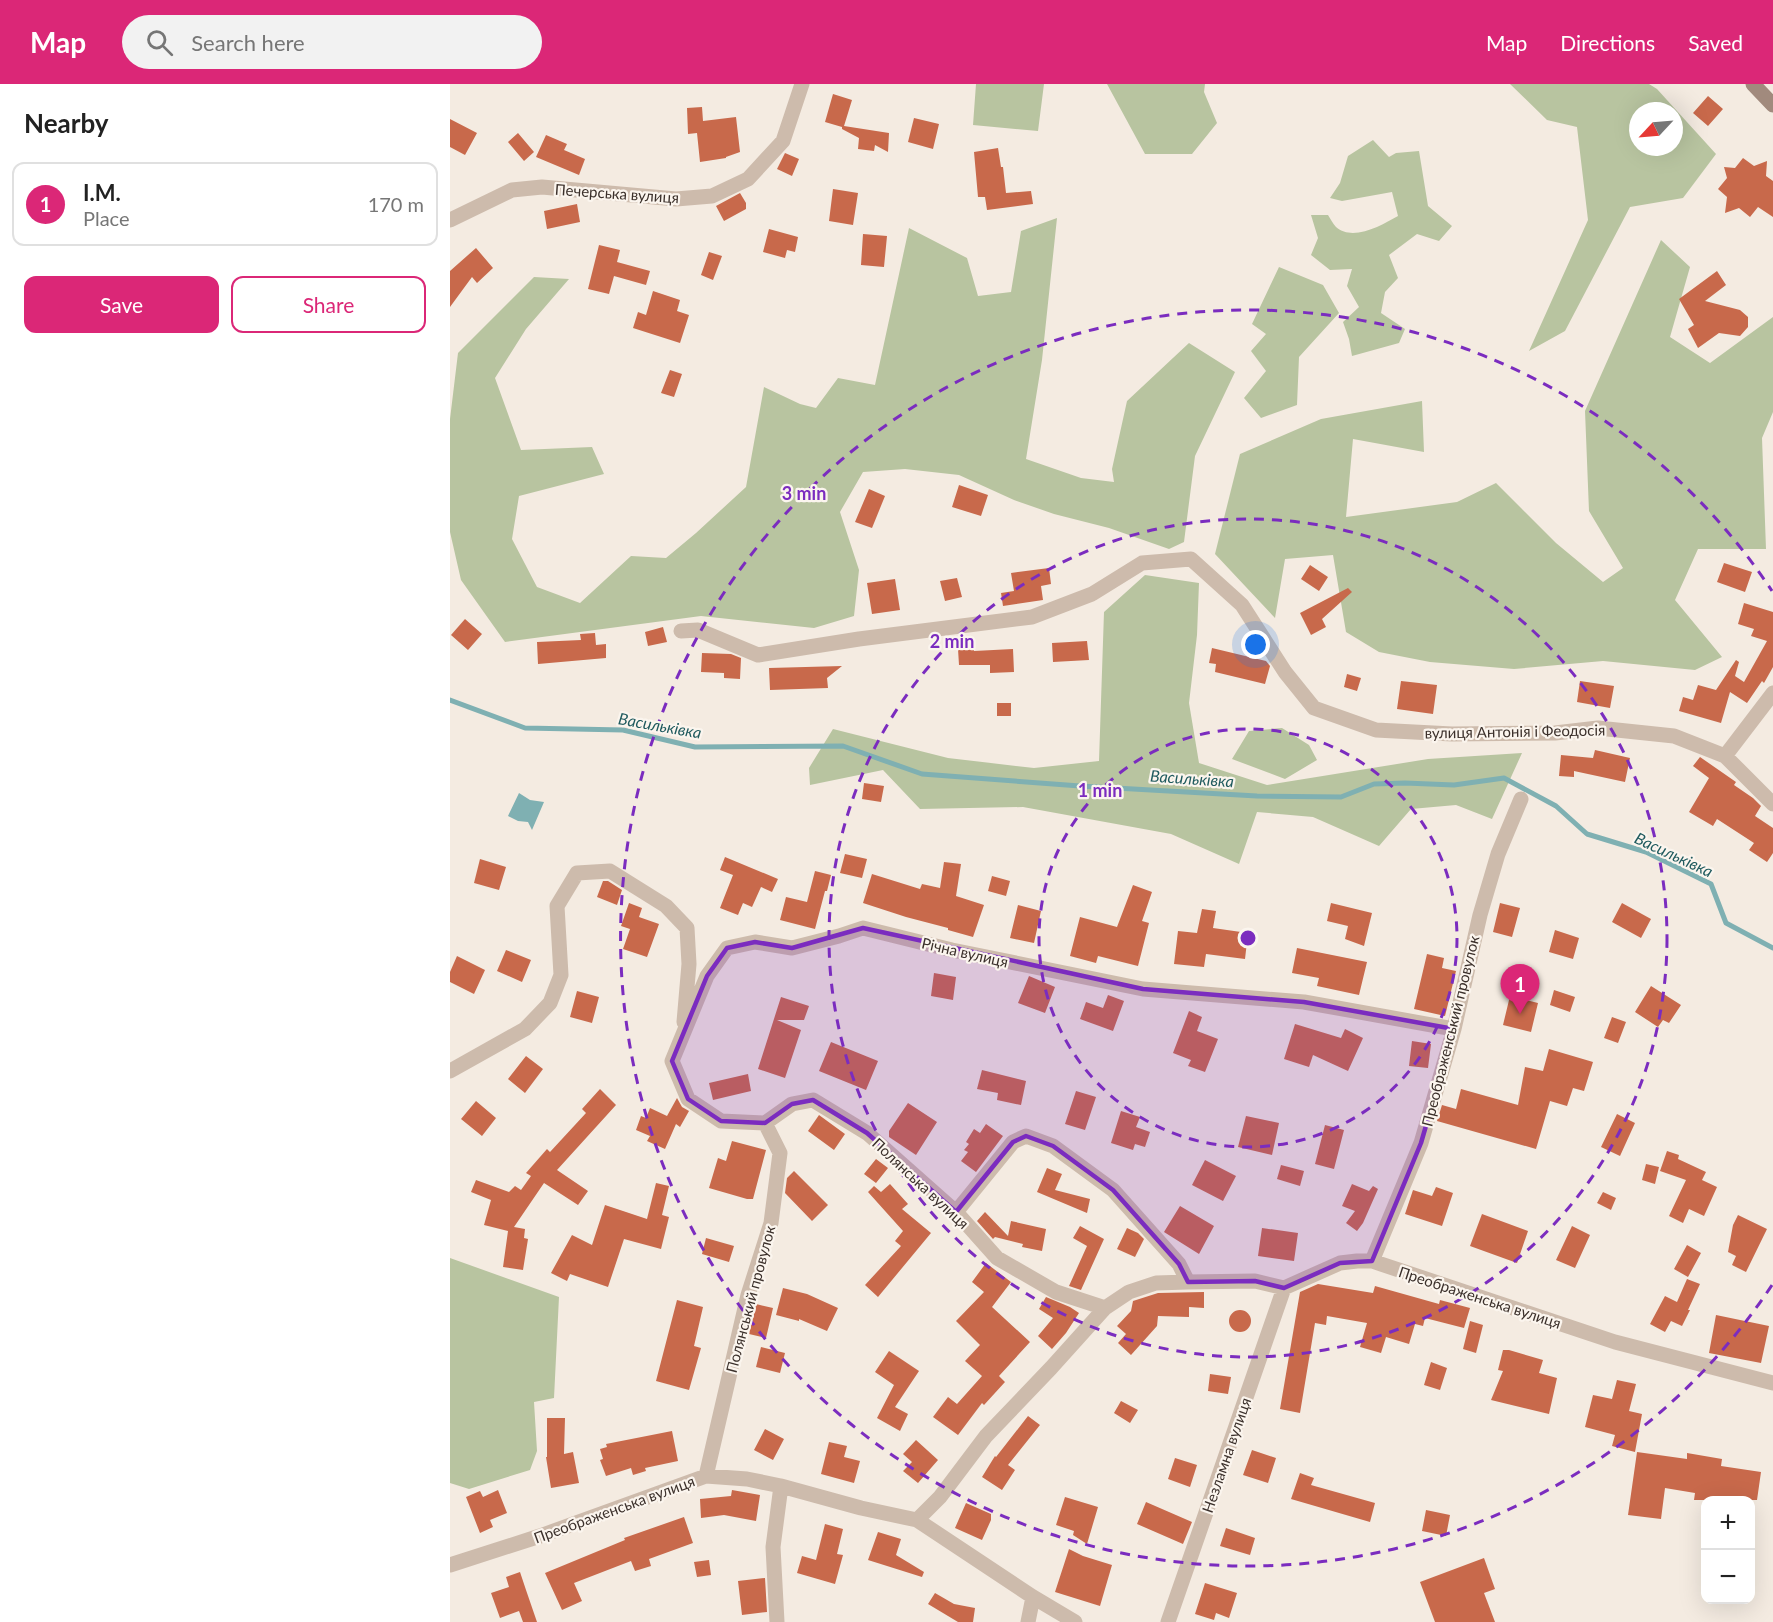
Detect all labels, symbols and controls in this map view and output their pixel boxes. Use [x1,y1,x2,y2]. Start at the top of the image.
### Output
search box [122,15,542,69]
text: Map [30,25,86,59]
icon: search [143,26,176,59]
text: Search here [191,29,305,56]
text: Map [1486,30,1527,55]
text: Directions [1560,30,1655,55]
text: Saved [1688,30,1743,55]
north arrow [1629,102,1683,156]
text: Nearby [24,107,109,139]
text: І.М. [83,179,121,206]
street label: Печерська вулиця [554,180,680,206]
text: 1 [40,192,51,216]
text: 170 m [368,192,424,216]
text: Place [83,206,130,230]
button: Save [24,276,219,333]
button: Share [231,276,426,333]
text: 3 min [782,482,826,504]
text: 2 min [930,630,974,652]
your location [1241,630,1270,659]
water label: Васильківка [617,708,703,742]
street label: вулиця Антонія і Феодосія [1425,720,1605,742]
water label: Васильківка [1149,766,1235,790]
text: 1 min [1078,779,1122,801]
water label: Васильківка [1632,828,1716,880]
centre of rings [1238,928,1258,948]
street label: Річна вулиця [920,933,1010,971]
street label: Преображенський провулок [1418,933,1483,1128]
pin: 1 [1500,964,1540,1014]
street label: Полянська вулиця [869,1134,973,1232]
street label: Полянський провулок [722,1223,778,1375]
street label: Преображенська вулиця [1396,1262,1564,1332]
street label: Незламна вулиця [1198,1395,1254,1515]
street label: Преображенська вулиця [531,1472,697,1546]
map controls [1701,1496,1755,1604]
button: + [1701,1496,1755,1550]
button: − [1701,1550,1755,1604]

